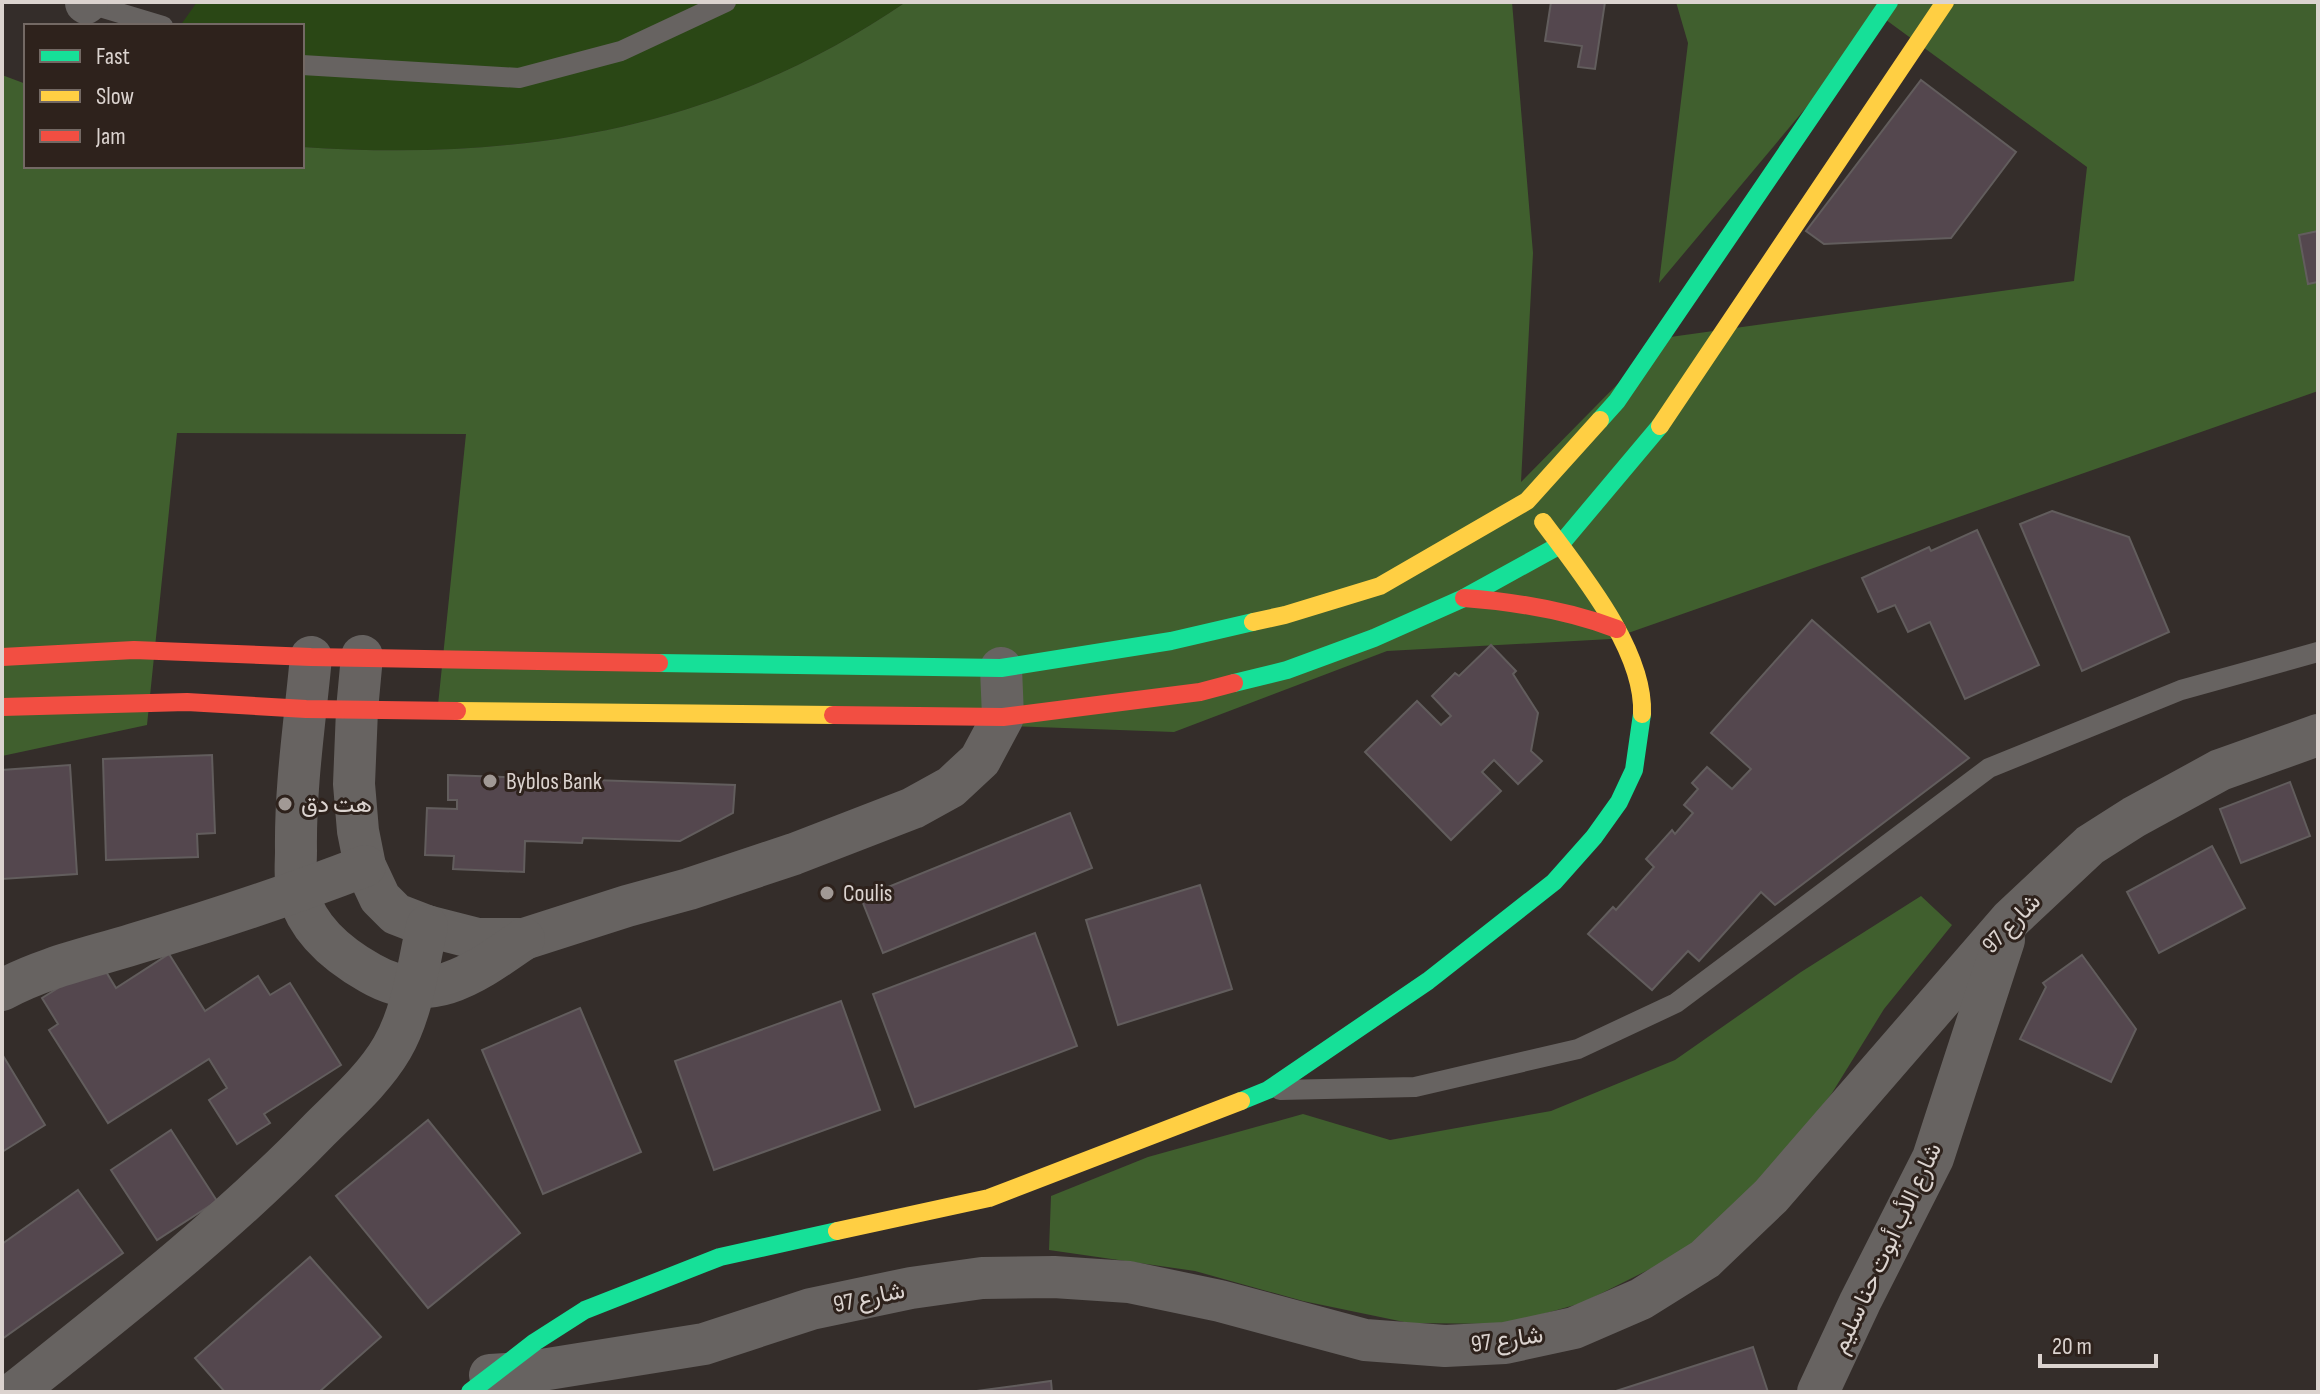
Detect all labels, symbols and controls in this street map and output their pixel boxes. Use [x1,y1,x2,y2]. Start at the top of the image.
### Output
legend [24,24,304,168]
text: Fast [96,42,130,71]
text: Slow [96,82,134,111]
text: Jam [95,122,126,151]
place label: Byblos Bank [506,767,602,796]
marker: Byblos Bank [481,772,499,790]
place label: هت دق [301,790,372,819]
marker: هت دق [276,795,294,813]
place label: Coulis [843,879,892,908]
marker: Coulis [818,884,836,902]
street label: شارع 97 [1976,887,2048,960]
street label: شارع الأب أبوت حنا سليم [1825,1138,1949,1359]
street label: شارع 97 [831,1276,908,1320]
scale bar [2040,1318,2156,1368]
street label: شارع 97 [1469,1320,1545,1360]
text: 20 m [2052,1332,2092,1361]

